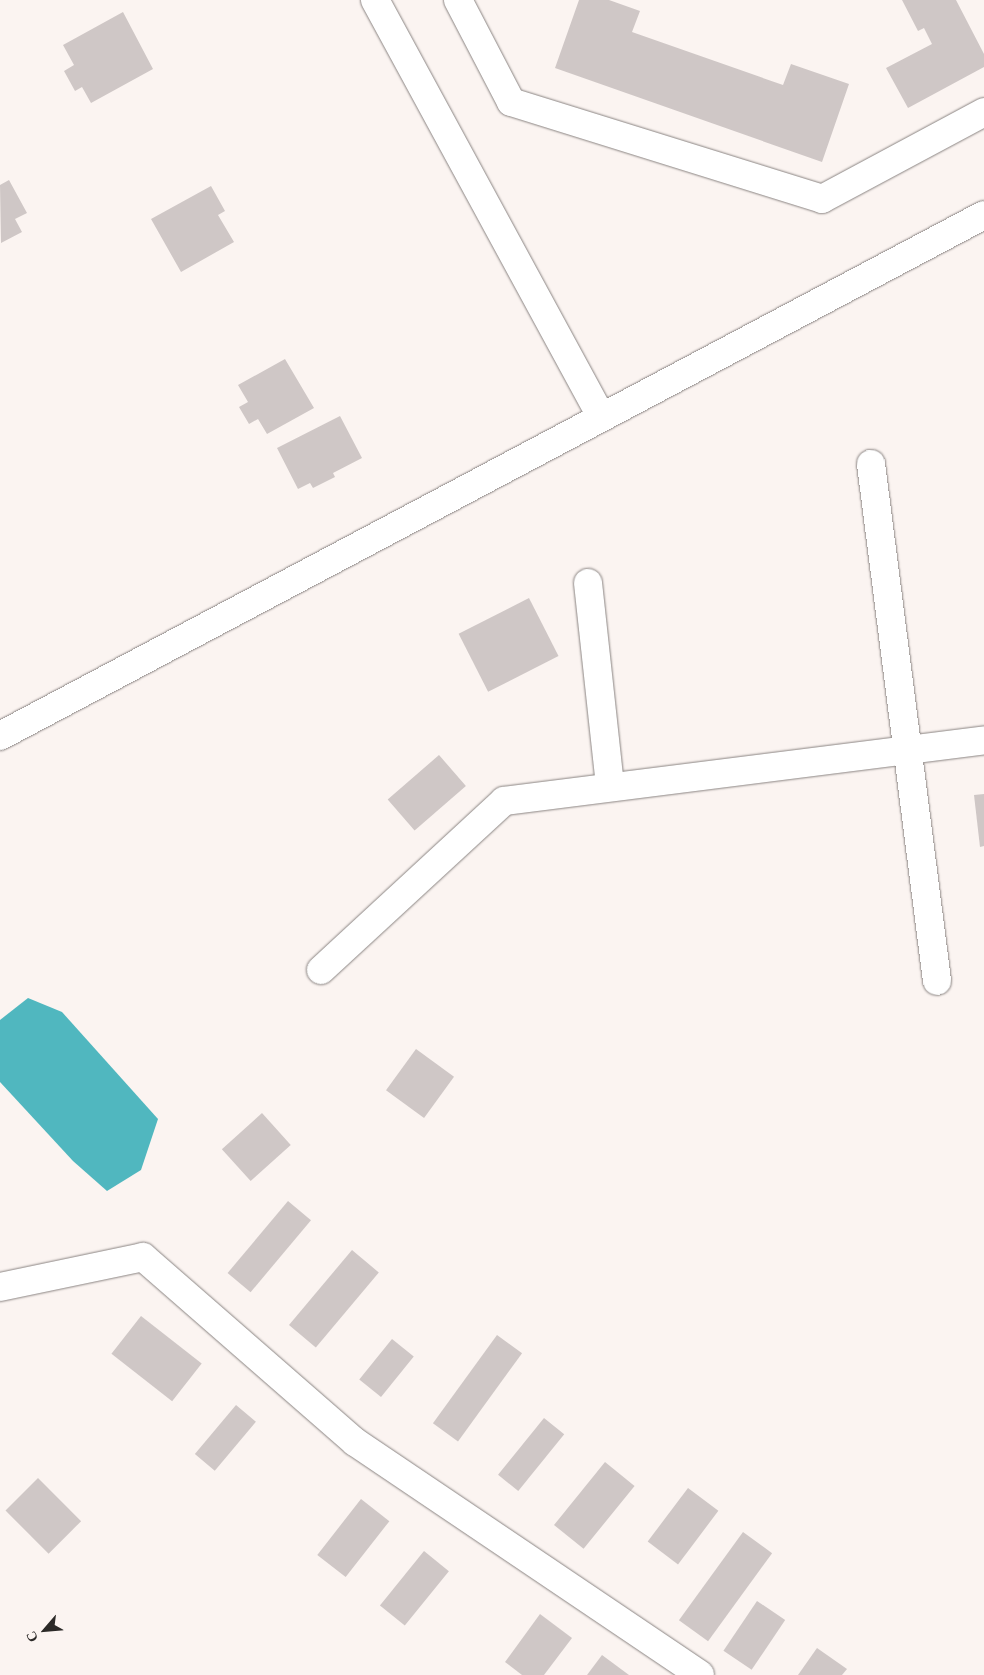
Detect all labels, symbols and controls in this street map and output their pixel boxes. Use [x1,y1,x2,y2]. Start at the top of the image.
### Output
north arrow [20,1605,70,1655]
text: С [21,1628,42,1645]

